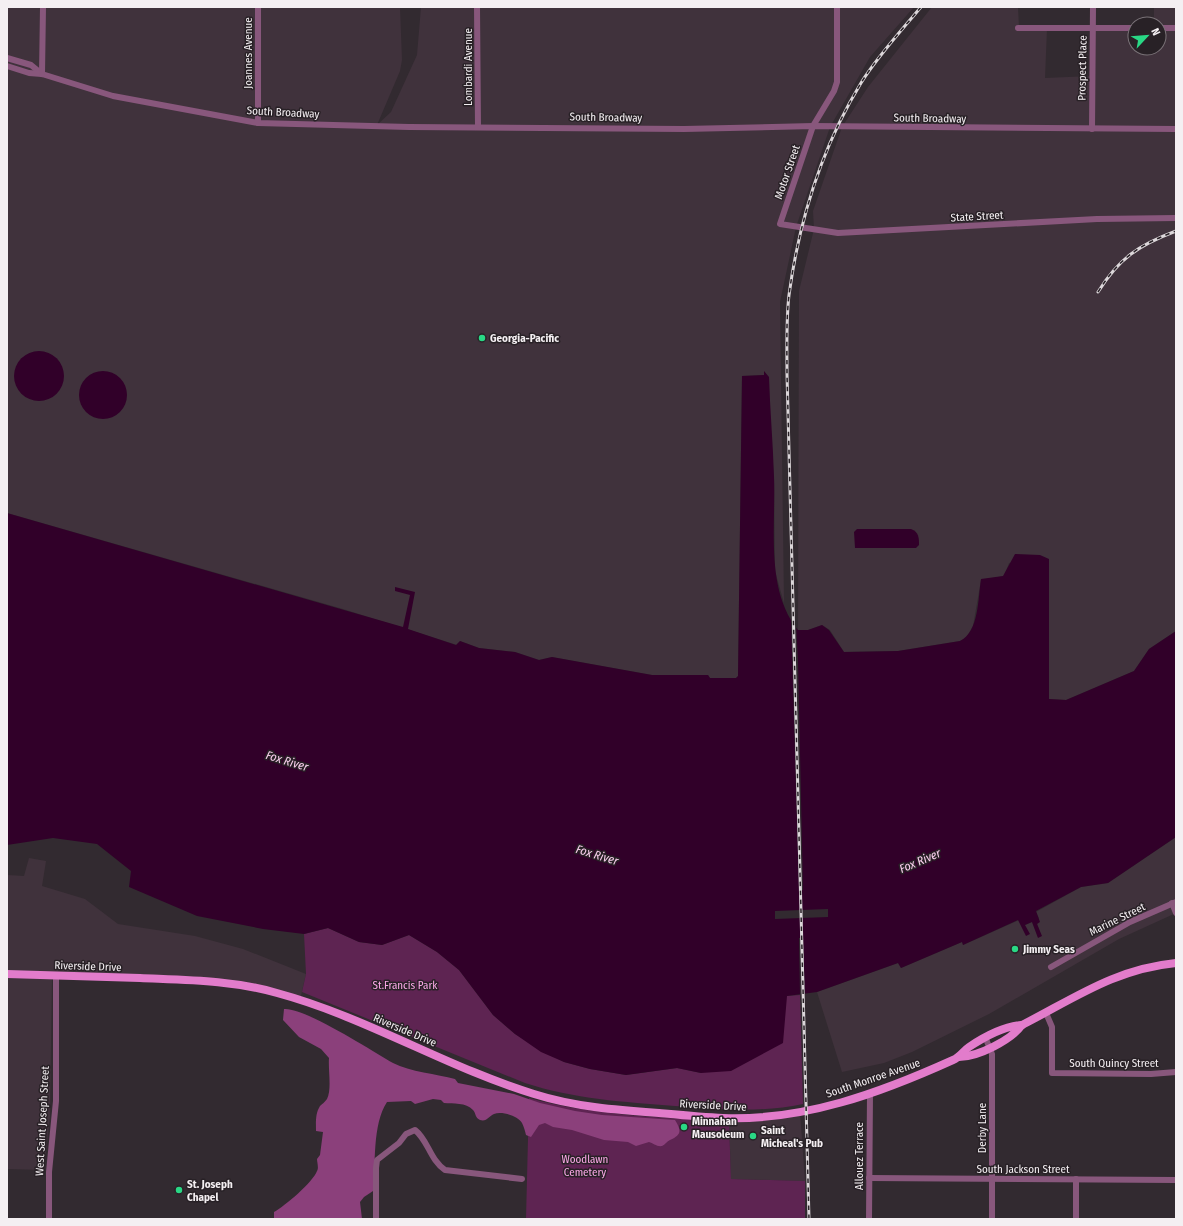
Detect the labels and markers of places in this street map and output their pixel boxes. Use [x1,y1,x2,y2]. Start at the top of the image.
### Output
place label: Georgia-Pacific [490,332,559,345]
marker: Georgia-Pacific [477,333,487,343]
place label: Jimmy Seas [1022,943,1075,956]
marker: Jimmy Seas [1010,944,1020,954]
place label: Minnahan Mausoleum [692,1115,744,1141]
marker: Minnahan Mausoleum [679,1122,689,1132]
place label: Saint Micheal's Pub [761,1124,823,1150]
marker: Saint Micheal's Pub [748,1131,758,1141]
place label: St. Joseph Chapel [187,1178,233,1204]
marker: St. Joseph Chapel [174,1185,184,1195]

